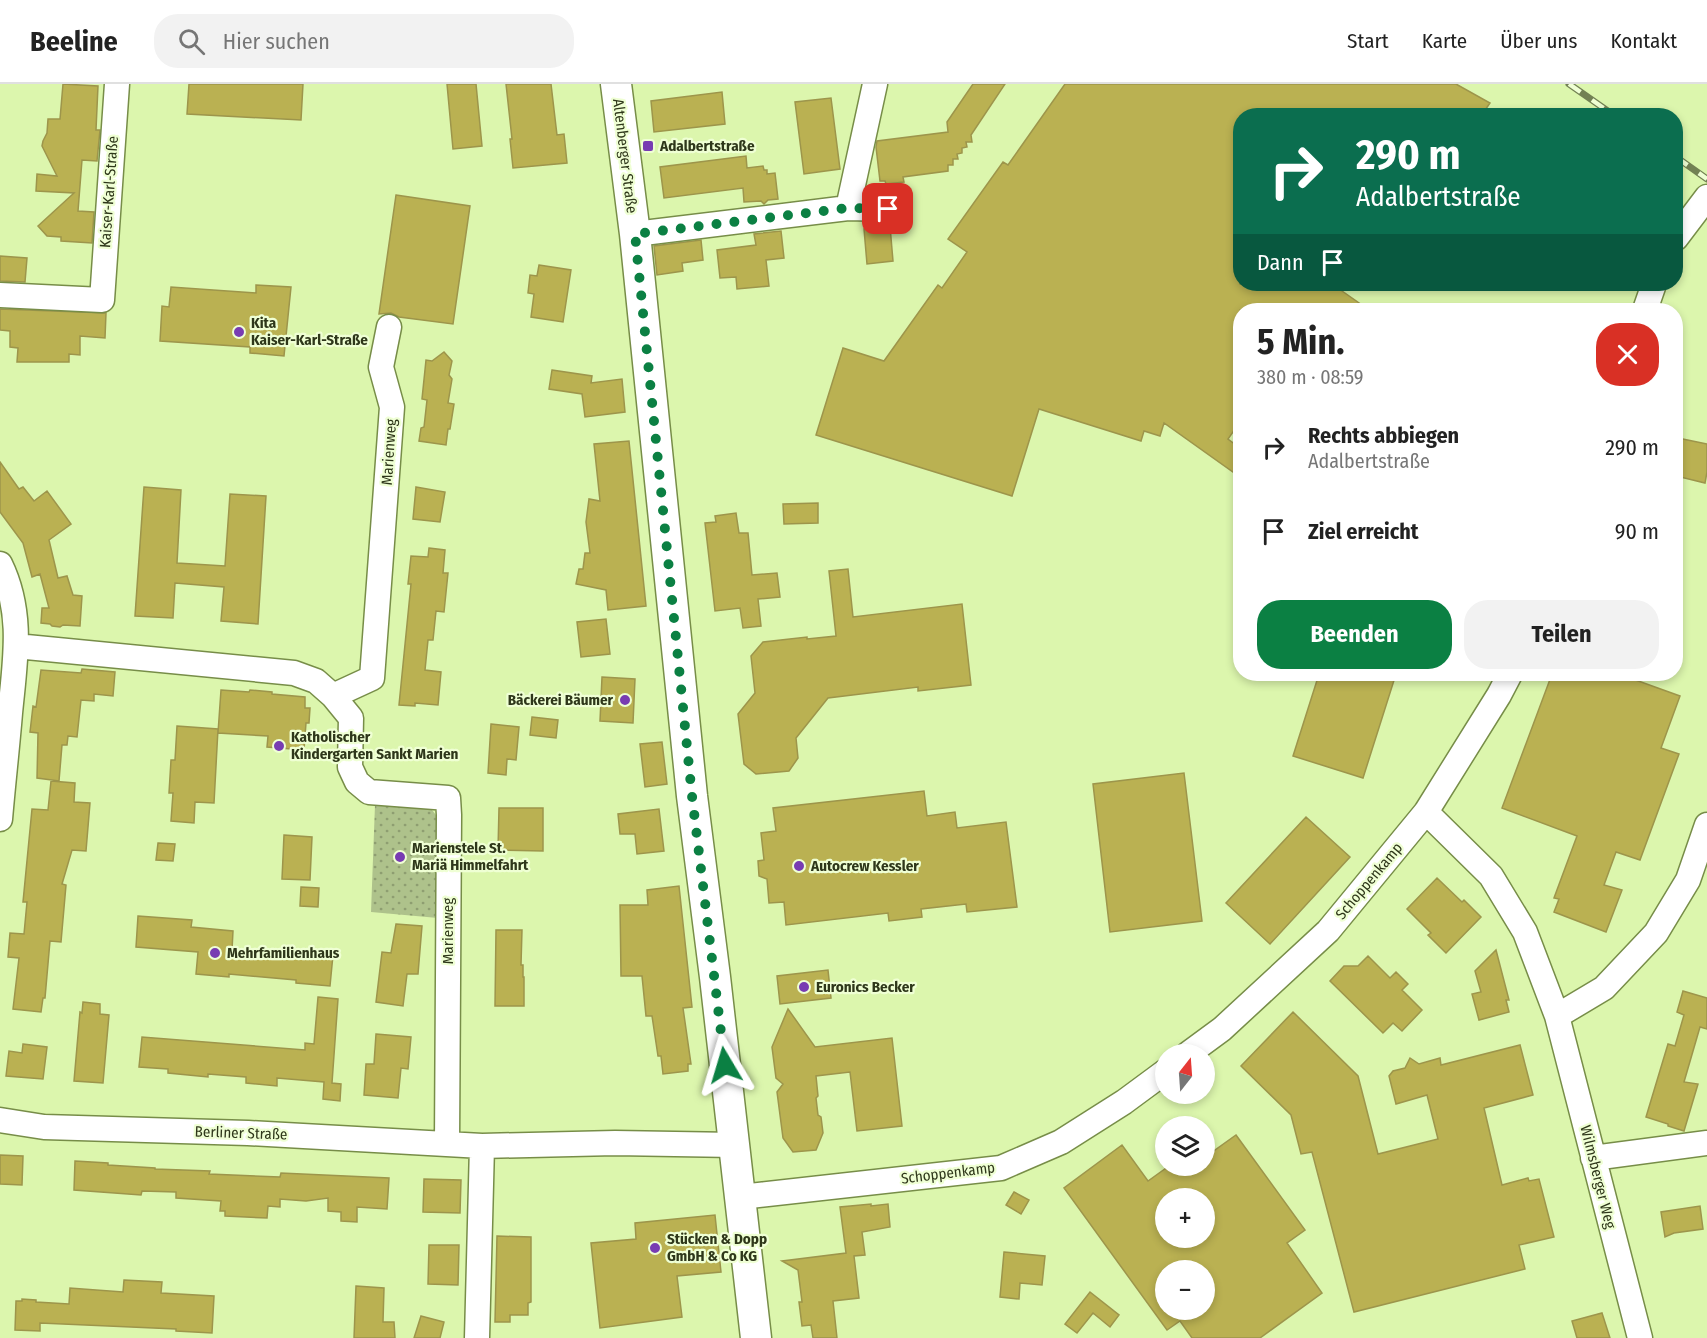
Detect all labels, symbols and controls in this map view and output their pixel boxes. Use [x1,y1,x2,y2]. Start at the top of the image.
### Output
search box [154,14,574,68]
text: Beeline [30,25,118,58]
icon: search [175,25,208,58]
text: Hier suchen [223,28,330,55]
text: Start [1347,28,1389,54]
text: Karte [1422,28,1467,54]
text: Über uns [1500,28,1577,54]
text: Kontakt [1610,28,1677,54]
street label: Altenberger Straße [609,98,641,214]
text: 290 m [1356,130,1461,180]
icon: right [1257,132,1335,210]
street label: Kaiser-Karl-Straße [96,135,122,249]
place label: Adalbertstraße [659,137,755,155]
marker: Adalbertstraße [641,139,655,153]
text: Adalbertstraße [1356,181,1521,213]
pin [862,183,913,234]
icon: arrive [871,192,904,225]
icon: arrive [1316,246,1349,279]
text: Dann [1257,249,1304,276]
place label: Kita Kaiser-Karl-Straße [251,314,368,349]
text: 5 Min. [1257,320,1345,364]
button: close [1596,323,1659,386]
marker: Kita Kaiser-Karl-Straße [232,325,246,339]
text: 380 m · 08:59 [1257,365,1364,389]
street label: Marienweg [378,418,400,486]
text: Rechts abbiegen [1308,422,1459,449]
icon: right [1257,431,1290,464]
text: 290 m [1605,434,1659,461]
text: Adalbertstraße [1308,449,1430,473]
icon: arrive [1257,515,1290,548]
text: Ziel erreicht [1308,518,1419,545]
text: 90 m [1615,518,1659,545]
button: Beenden [1257,600,1452,669]
button: Teilen [1464,600,1659,669]
place label: Bäckerei Bäumer [508,691,613,709]
marker: Bäckerei Bäumer [618,693,632,707]
place label: Katholischer Kindergarten Sankt Marien [291,728,459,763]
marker: Katholischer Kindergarten Sankt Marien [272,739,286,753]
place label: Marienstele St. Mariä Himmelfahrt [412,839,529,874]
street label: Schoppenkamp [1332,839,1406,923]
marker: Marienstele St. Mariä Himmelfahrt [393,850,407,864]
place label: Autocrew Kessler [810,857,919,875]
marker: Autocrew Kessler [792,859,806,873]
street label: Marienweg [439,898,457,964]
place label: Mehrfamilienhaus [227,944,340,962]
marker: Mehrfamilienhaus [208,946,222,960]
place label: Euronics Becker [816,978,915,996]
marker: Euronics Becker [797,980,811,994]
position arrow [693,1033,757,1097]
north arrow [1155,1044,1215,1104]
map controls [1155,1044,1215,1320]
button: layers [1155,1116,1215,1176]
street label: Berliner Straße [194,1122,288,1144]
street label: Wilmsberger Weg [1576,1123,1620,1231]
street label: Schoppenkamp [900,1158,996,1188]
button: + [1155,1188,1215,1248]
place label: Stücken & Dopp GmbH & Co KG [667,1230,767,1265]
marker: Stücken & Dopp GmbH & Co KG [648,1241,662,1255]
button: − [1155,1260,1215,1320]

